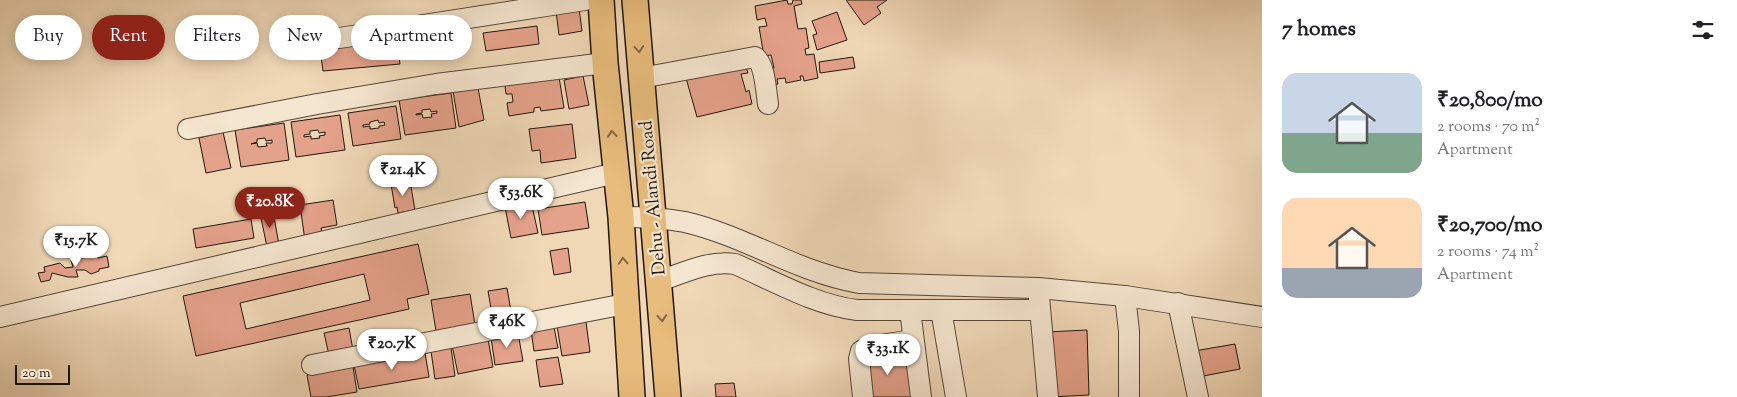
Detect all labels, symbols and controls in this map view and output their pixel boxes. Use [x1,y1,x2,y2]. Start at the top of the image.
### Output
chip: Buy [15,15,82,60]
chip: Rent [92,15,165,60]
chip: Filters [175,15,259,60]
chip: New [269,15,341,60]
chip: Apartment [351,15,472,60]
text: 7 homes [1282,15,1356,45]
icon: filters [1689,16,1717,44]
one-way arrow [633,45,644,53]
text: ₹20,800/mo [1437,86,1543,116]
icon: home [1322,93,1382,153]
text: 2 rooms · 70 m² [1437,116,1540,139]
street label: Dehu - Alandi Road [634,119,674,276]
one-way arrow [607,130,618,138]
text: Apartment [1437,139,1513,162]
pin: ₹21.4K [362,154,444,197]
text: ₹21.4K [380,159,426,182]
pin: ₹53.6K [480,178,562,220]
text: ₹53.6K [499,182,543,205]
pin: ₹20.8K [229,186,311,229]
text: ₹20.8K [246,191,294,214]
text: ₹20,700/mo [1437,211,1542,241]
icon: home [1322,218,1382,278]
pin: ₹15.7K [35,226,117,268]
text: ₹15.7K [54,230,98,253]
text: 2 rooms · 74 m² [1437,241,1539,264]
one-way arrow [617,257,628,265]
text: Apartment [1437,264,1513,287]
pin: ₹46K [477,306,537,349]
text: ₹46K [489,311,525,334]
one-way arrow [657,314,668,322]
pin: ₹20.7K [351,328,433,371]
text: ₹20.7K [368,333,416,356]
pin: ₹33.1K [847,334,929,376]
text: ₹33.1K [866,338,910,361]
scale bar [15,362,70,385]
text: 20 m [22,364,51,384]

